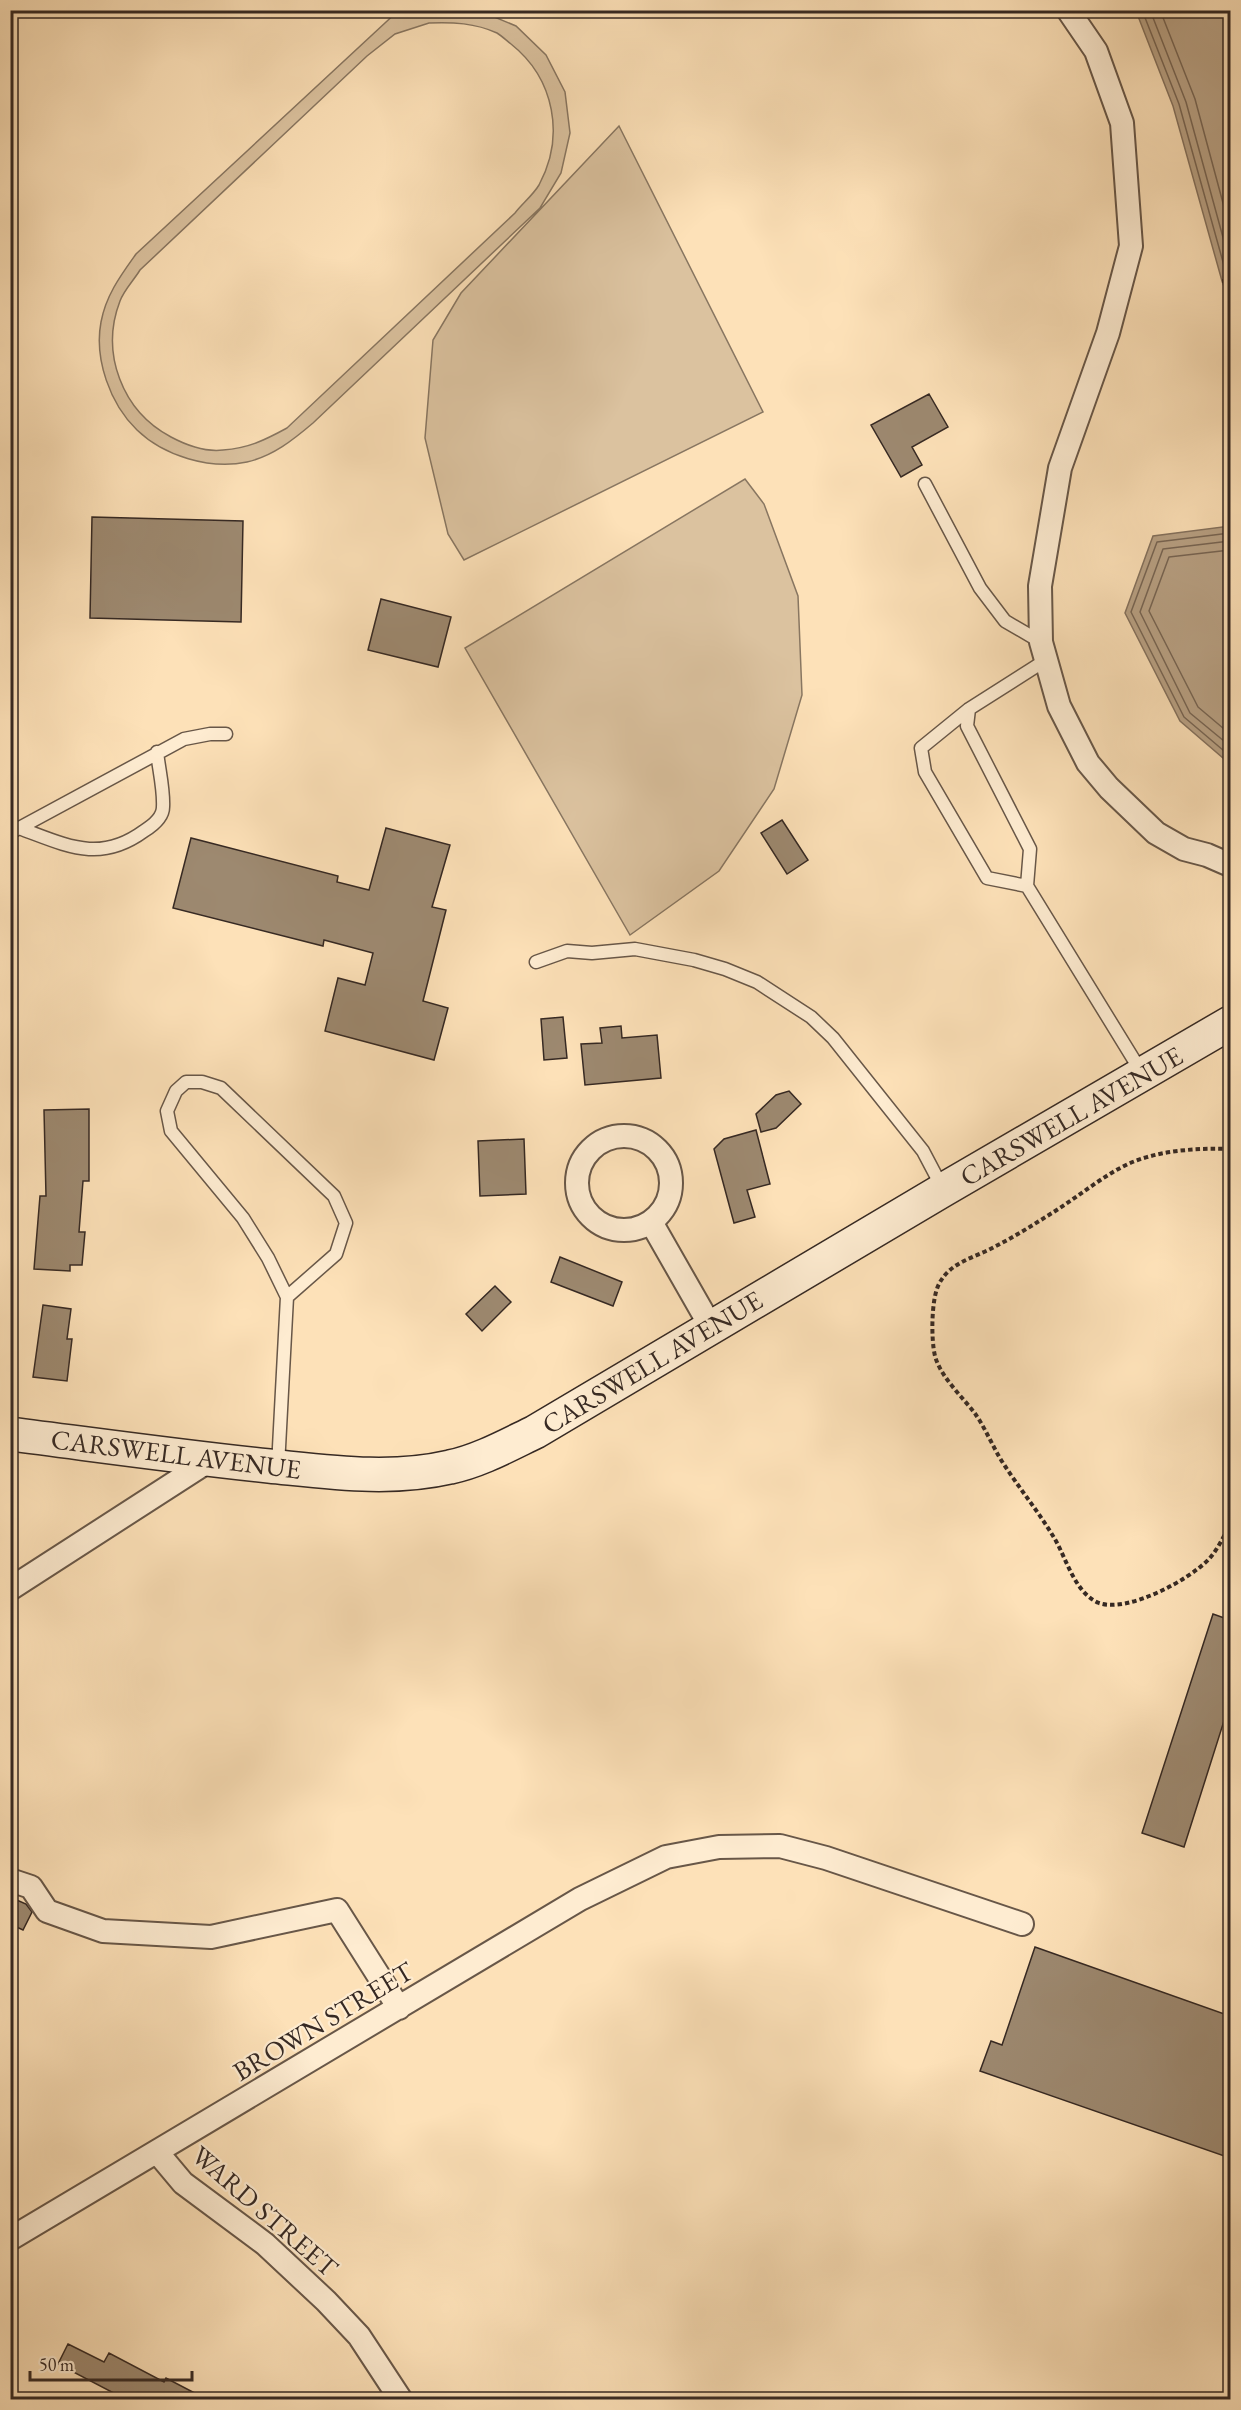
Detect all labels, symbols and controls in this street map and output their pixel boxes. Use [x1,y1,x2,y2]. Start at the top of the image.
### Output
street label: CARSWELL AVENUE [953,1038,1189,1194]
street label: CARSWELL AVENUE [535,1282,769,1442]
street label: CARSWELL AVENUE [49,1421,303,1487]
street label: BROWN STREET [226,1953,421,2089]
street label: WARD STREET [184,2138,346,2285]
scale bar [30,2344,192,2382]
text: 50 m [39,2353,74,2376]

